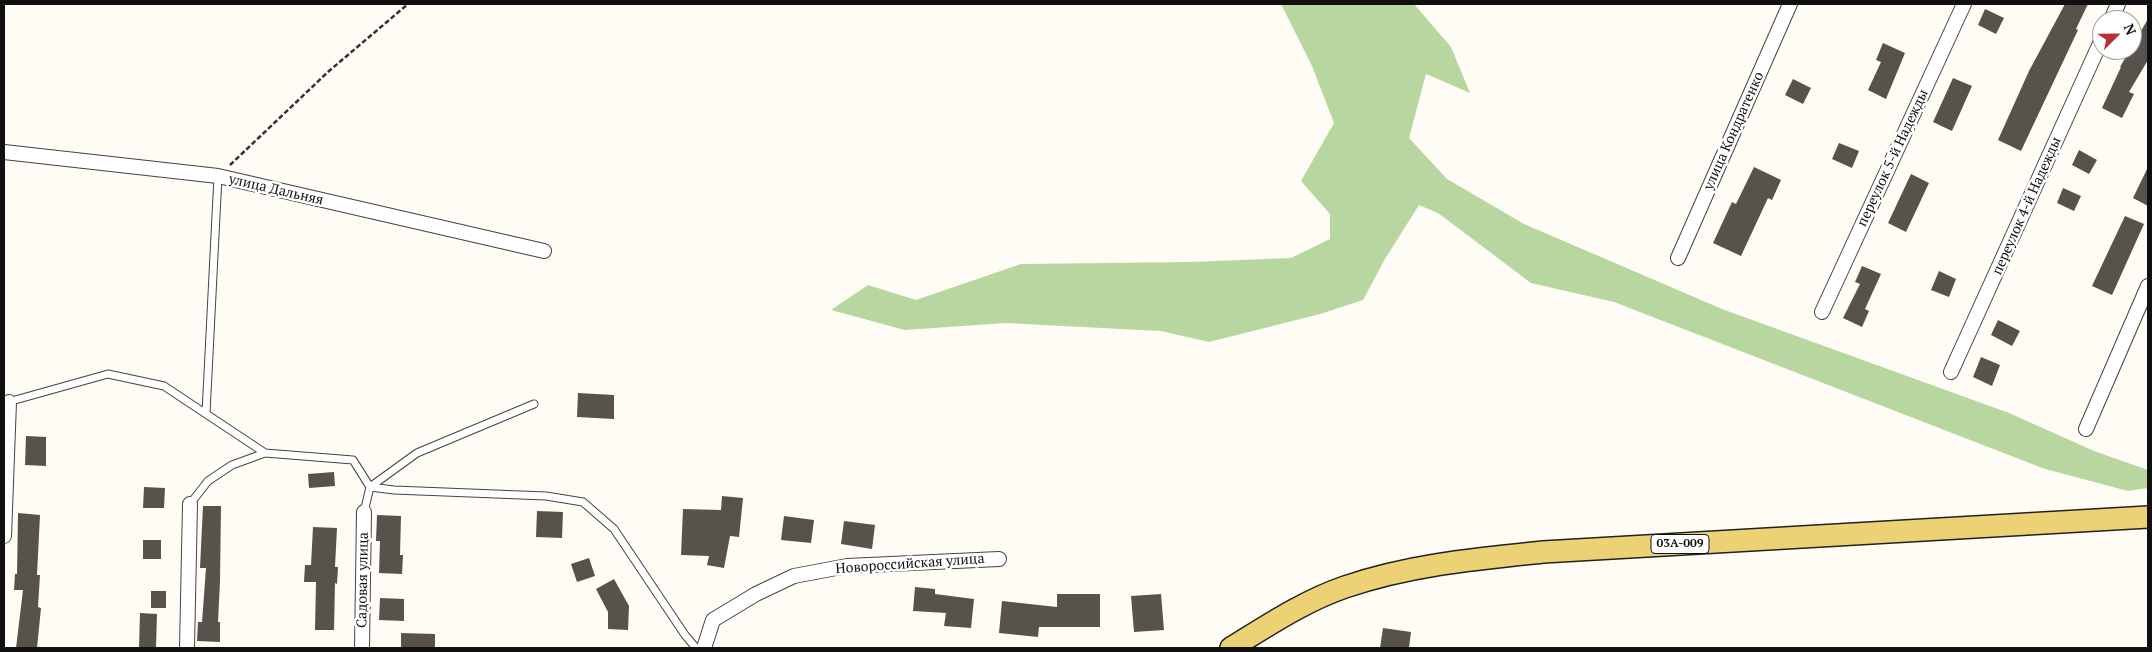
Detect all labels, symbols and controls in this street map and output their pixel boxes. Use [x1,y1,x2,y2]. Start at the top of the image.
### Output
north arrow [2092,10,2142,60]
text: N [2120,21,2141,38]
street label: улица Кондратенко [1700,69,1768,193]
street label: переулок 5-й Надежды [1854,87,1932,229]
street label: переулок 4-й Надежды [1989,134,2065,278]
street label: улица Дальняя [227,171,325,209]
street label: Садовая улица [354,532,372,628]
road number: 03А-009 [1651,534,1709,554]
street label: Новороссийская улица [835,550,985,578]

